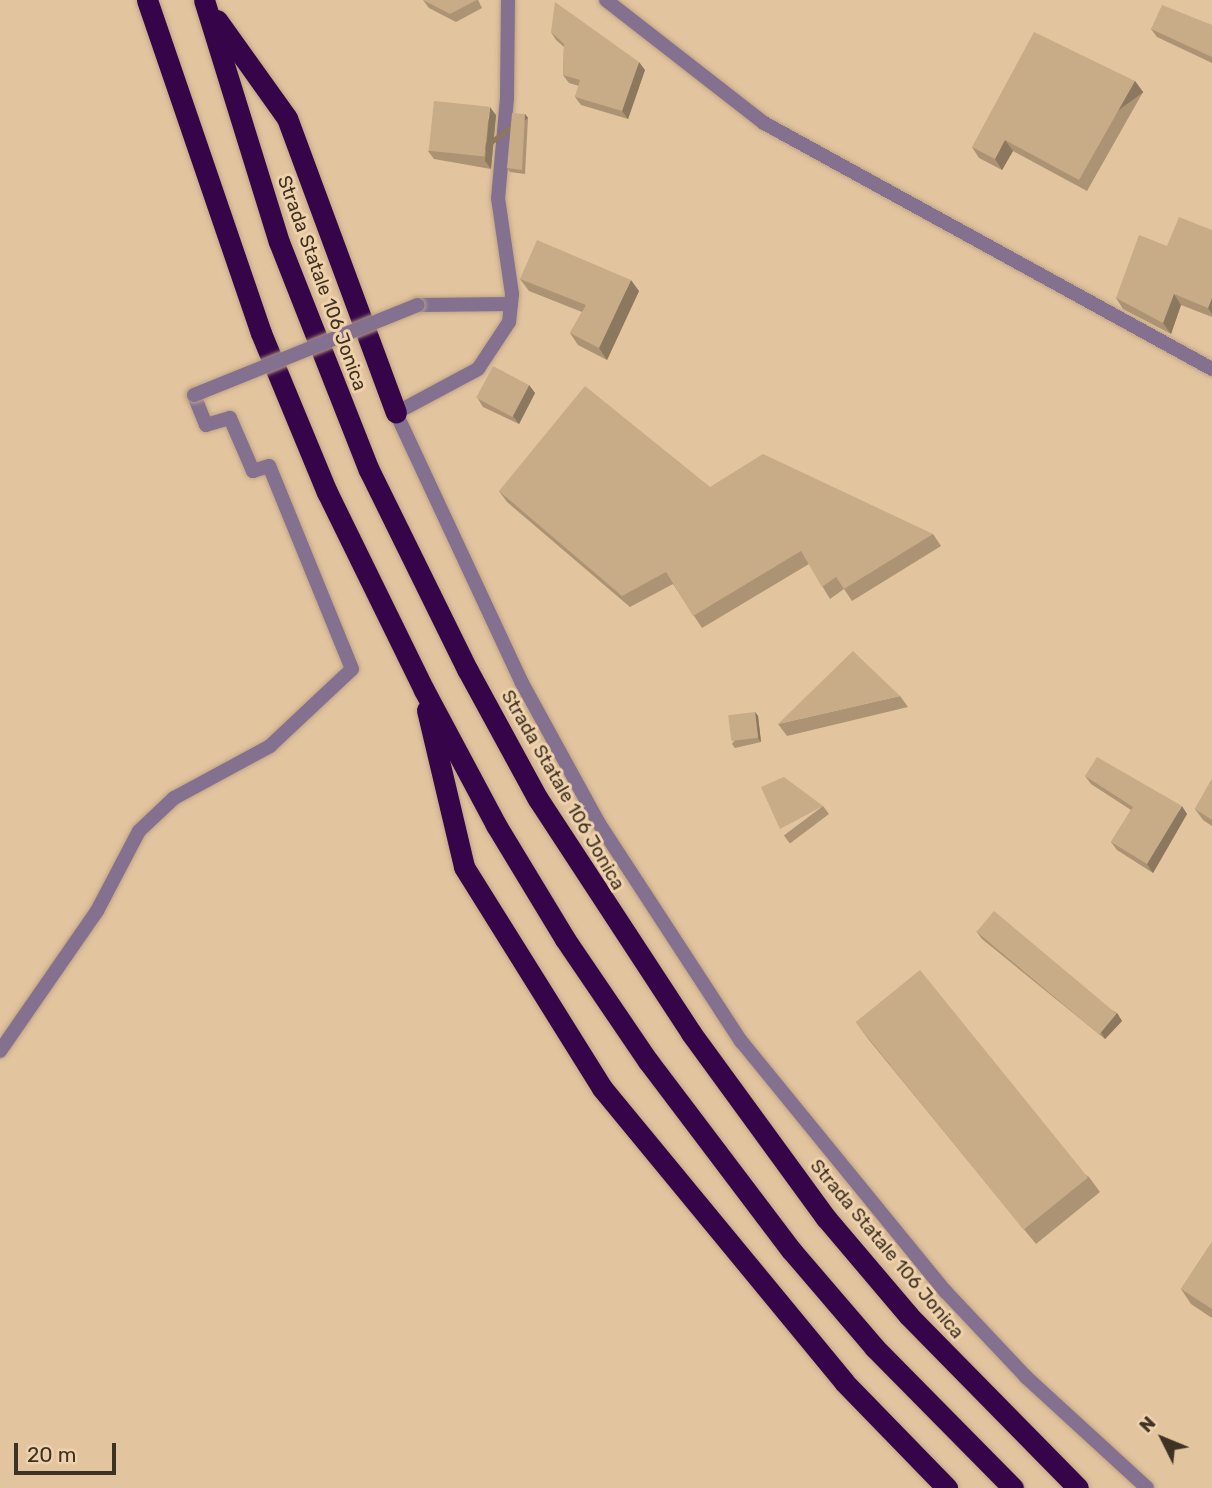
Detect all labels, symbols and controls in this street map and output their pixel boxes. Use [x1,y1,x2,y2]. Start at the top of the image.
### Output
street label: Strada Statale 106 Jonica [272,172,372,394]
street label: Strada Statale 106 Jonica [496,686,630,894]
street label: Strada Statale 106 Jonica [805,1155,969,1343]
north arrow [1128,1404,1198,1474]
text: N [1134,1412,1160,1437]
scale bar [18,1428,119,1472]
text: 20 m [27,1442,76,1467]

